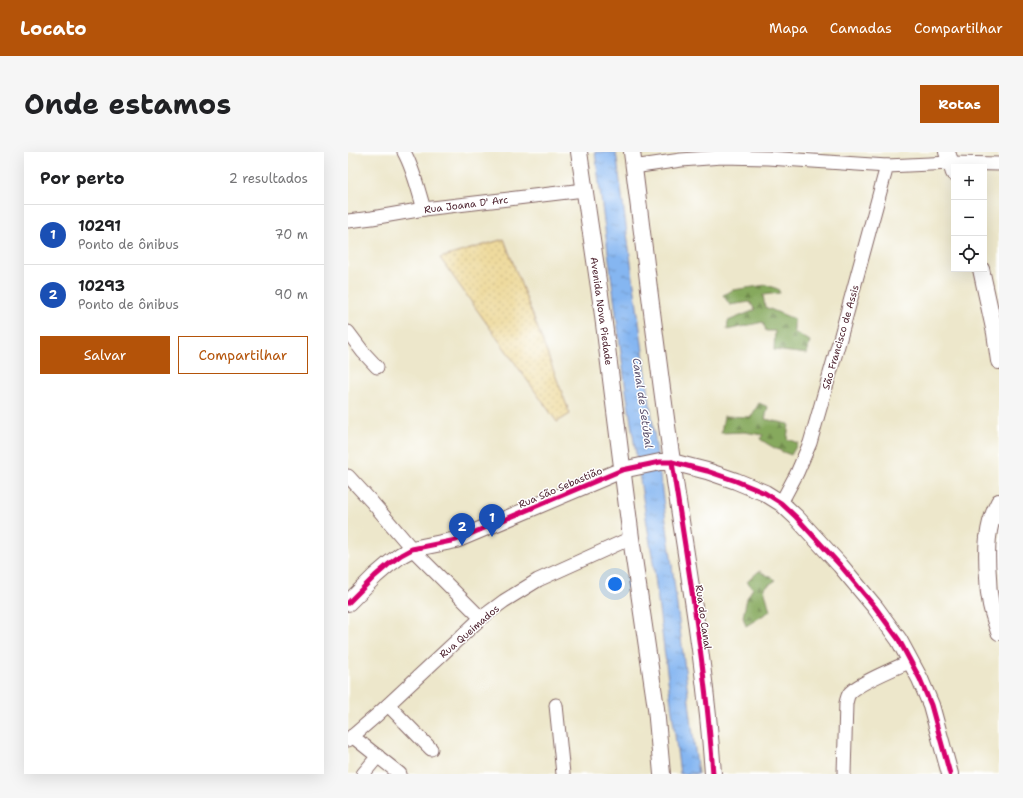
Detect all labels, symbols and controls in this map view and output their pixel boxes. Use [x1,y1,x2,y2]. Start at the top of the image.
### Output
text: Locato [20,16,87,41]
text: Mapa [769,19,808,37]
text: Camadas [830,19,892,37]
text: Compartilhar [914,19,1003,37]
text: Onde estamos [24,85,231,123]
button: Rotas [920,85,999,123]
map controls [951,164,987,272]
button: + [951,164,987,200]
text: Por perto [40,167,125,189]
text: 2 resultados [229,170,308,187]
street label: Rua Joana D' Arc [423,193,509,216]
button: − [951,200,987,236]
text: 10291 [78,216,121,236]
text: 1 [50,226,56,243]
text: 70 m [274,226,308,243]
text: Ponto de ônibus [78,236,179,253]
button: locate [951,236,987,272]
street label: Avenida Nova Piedade [587,256,616,366]
text: 10293 [78,276,125,296]
street label: São Francisco de Assis [819,283,862,391]
text: 2 [48,286,58,303]
text: 90 m [274,286,308,303]
text: Ponto de ônibus [78,296,179,313]
button: Salvar [40,336,170,374]
button: Compartilhar [178,336,308,374]
water label: Canal de Setúbal [629,357,656,450]
street label: Rua São Sebastião [516,464,604,511]
pin: 1 [479,504,505,537]
pin: 2 [449,513,475,546]
your location [605,574,625,594]
street label: Rua do Canal [693,584,714,650]
street label: Rua Queimados [437,602,502,661]

